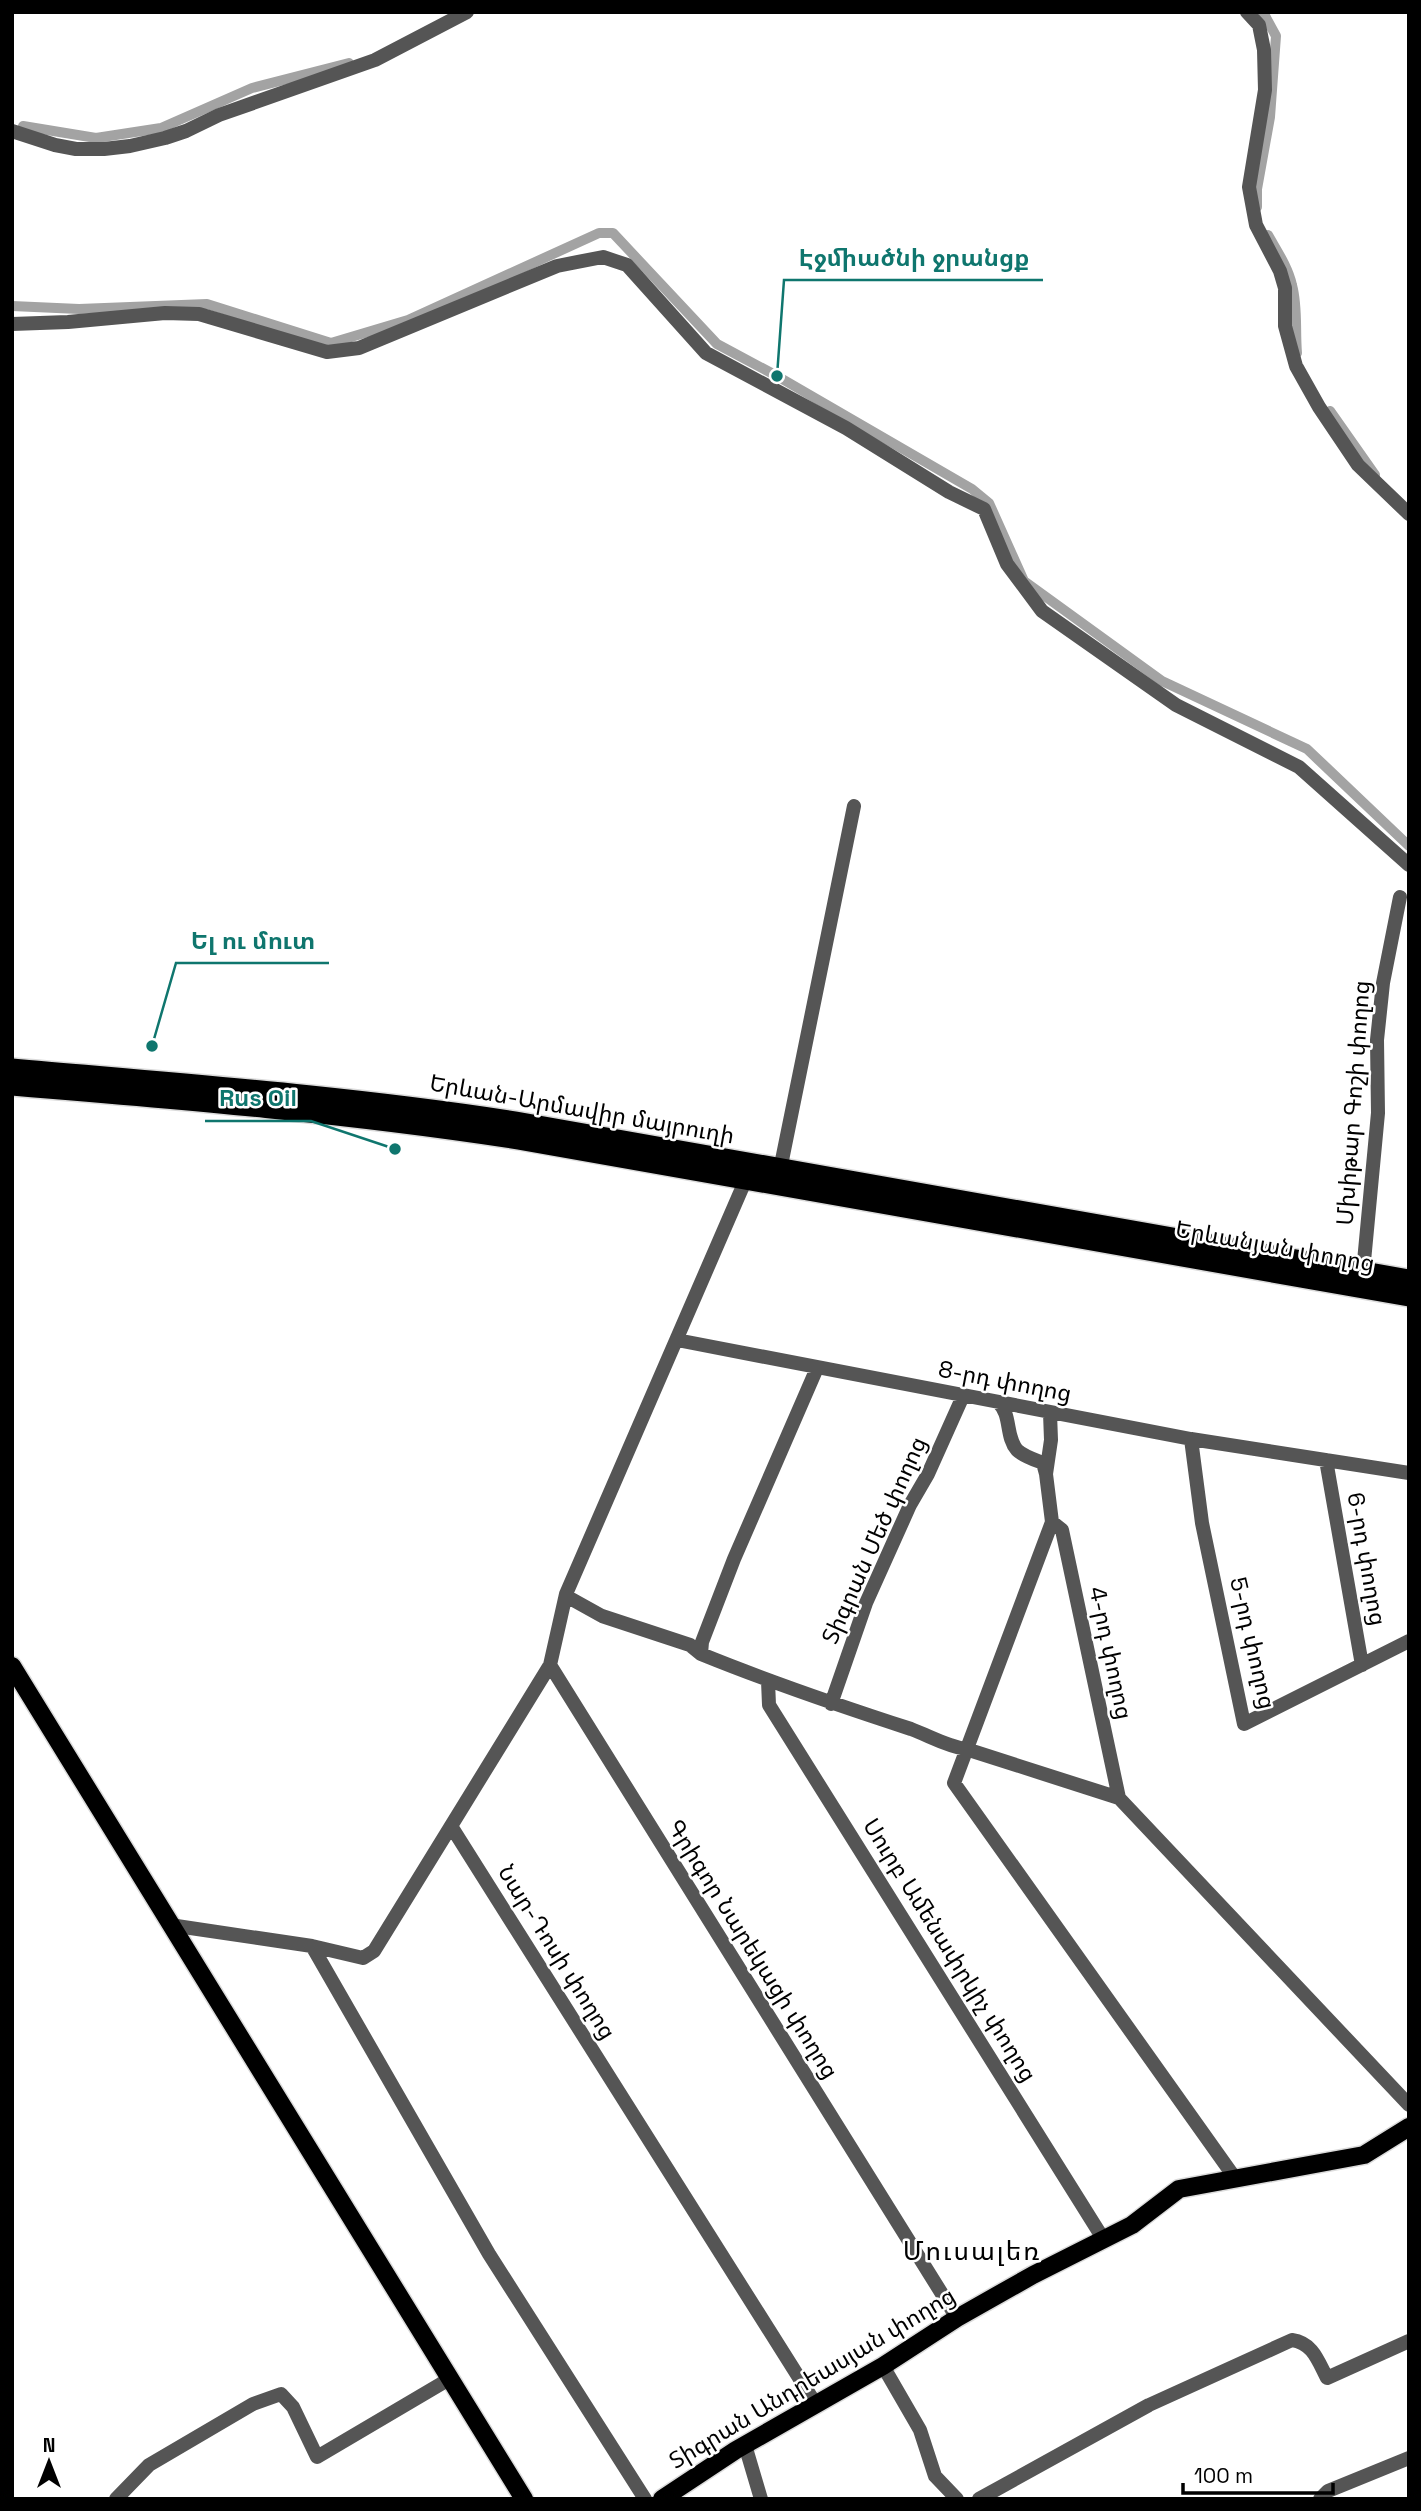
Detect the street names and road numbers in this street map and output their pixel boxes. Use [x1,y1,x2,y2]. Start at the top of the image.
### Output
street label: Մխիթար Գոշի փողոց [1329,979,1377,1227]
street label: Երևան-Արմավիր մայրուղի [427,1067,737,1151]
street label: Երևանյան փողոց [1173,1214,1377,1278]
street label: 8-րդ փողոց [936,1353,1074,1409]
street label: Տիգրան Մեծ փողոց [815,1432,933,1648]
street label: 6-րդ փողոց [1341,1490,1393,1628]
street label: 5-րդ փողոց [1223,1574,1283,1712]
street label: 4-րդ փողոց [1082,1584,1140,1722]
street label: Սուրբ Ամենափրկիչ փողոց [856,1813,1044,2087]
street label: Գրիգոր Նարեկացի փողոց [661,1814,845,2084]
street label: Նար-Դոսի փողոց [491,1859,623,2045]
street label: Տիգրան Անդրեասյան փողոց [663,2280,961,2476]

